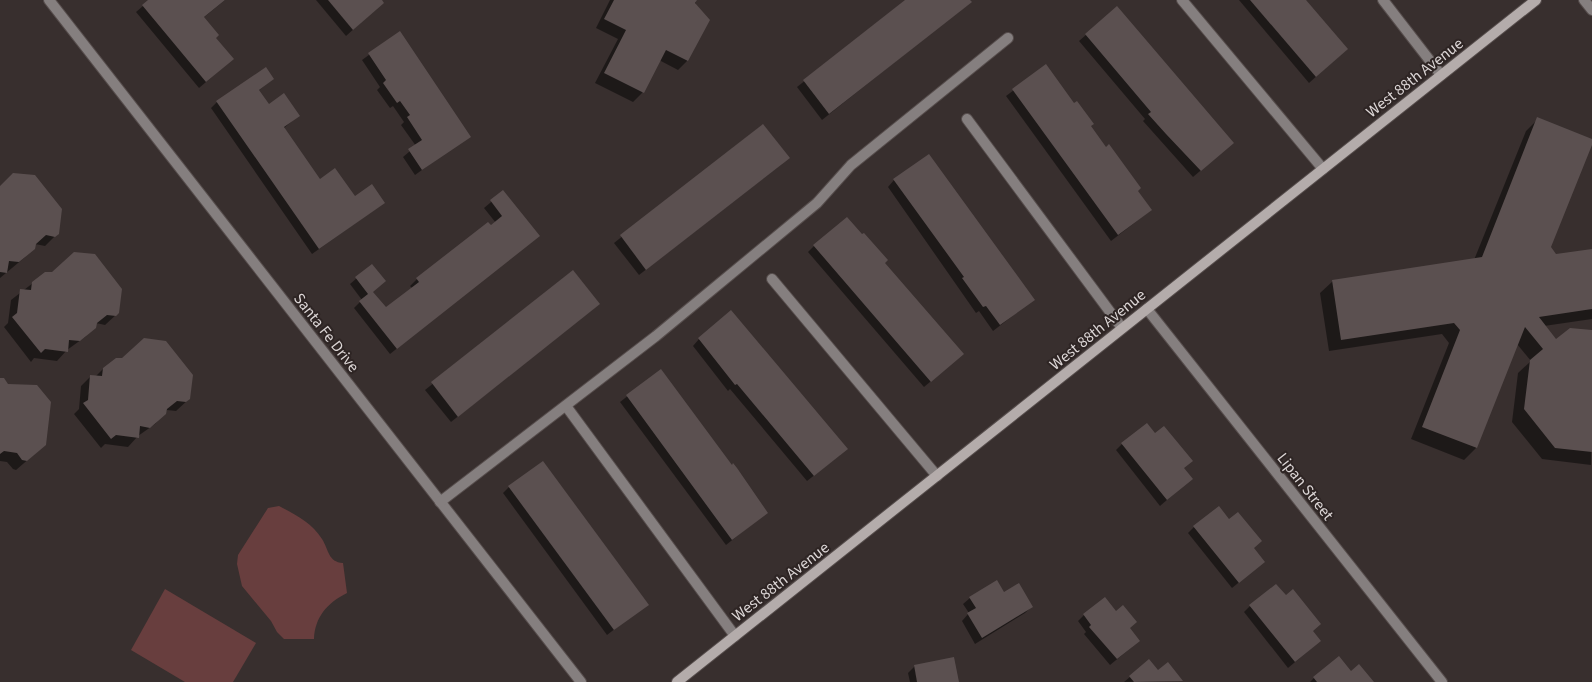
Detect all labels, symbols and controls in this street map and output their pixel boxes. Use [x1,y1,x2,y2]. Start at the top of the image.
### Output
street label: West 88th Avenue [1361,33,1468,123]
street label: West 88th Avenue [1045,284,1150,375]
street label: Santa Fe Drive [288,288,364,377]
street label: Lipan Street [1272,448,1339,526]
street label: West 88th Avenue [727,537,834,627]

